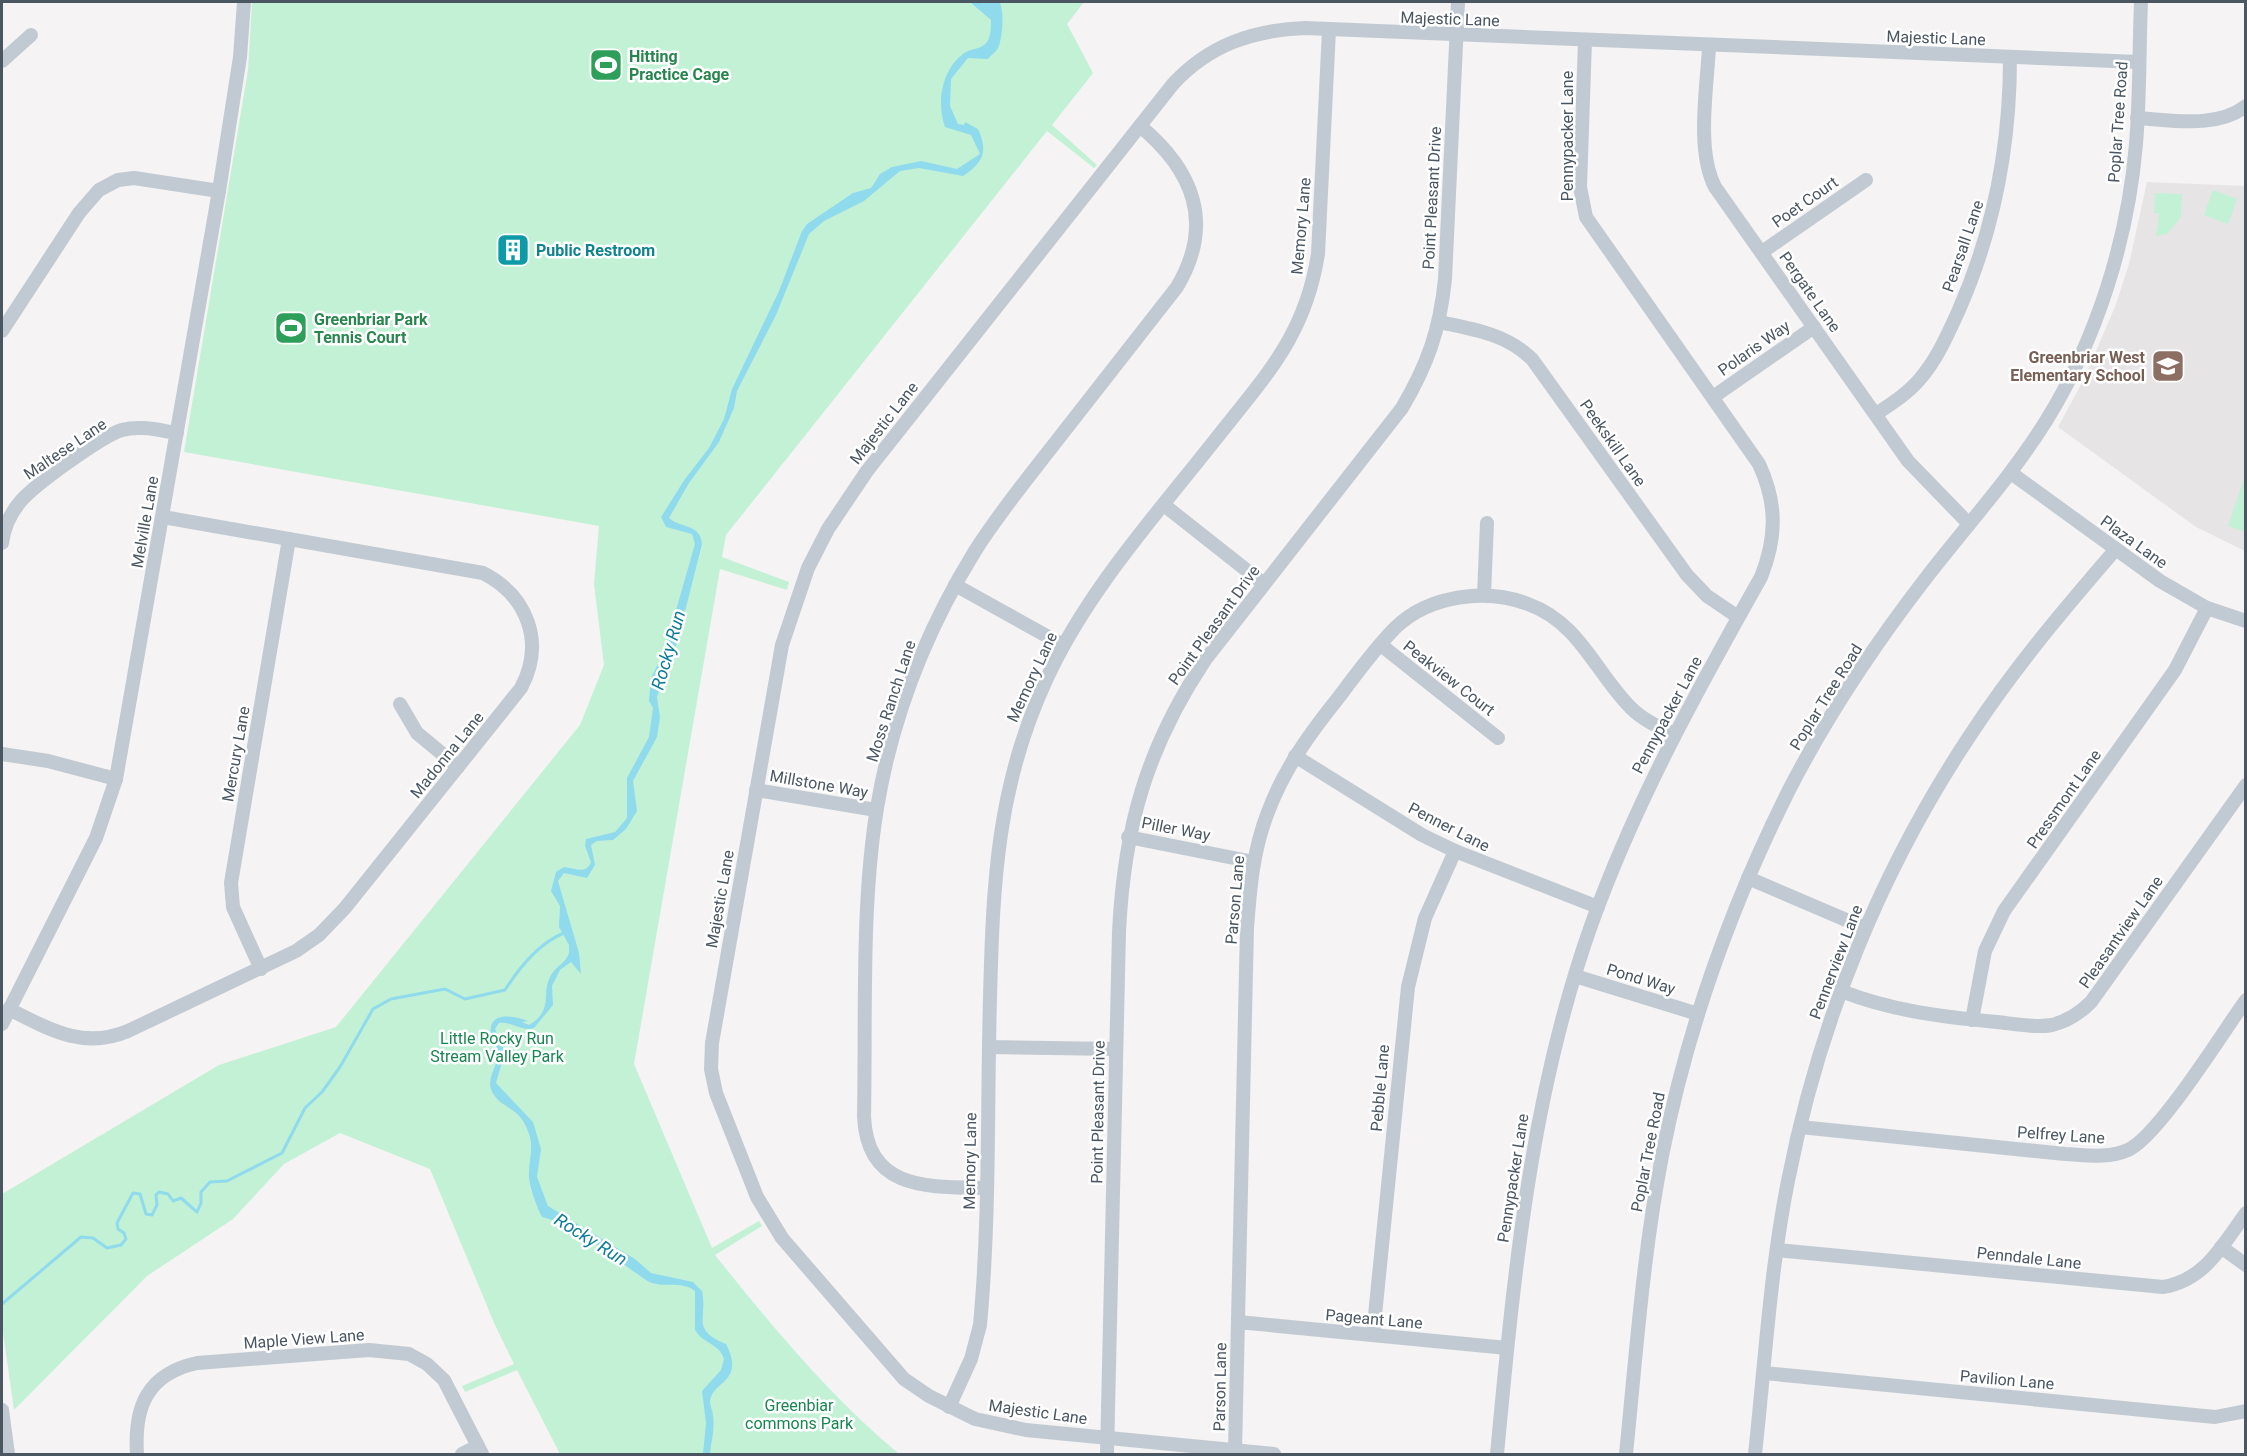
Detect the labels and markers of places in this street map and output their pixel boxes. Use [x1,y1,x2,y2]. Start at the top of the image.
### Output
sports icon: Hitting Practice Cage [588,47,624,83]
place label: Hitting Practice Cage [629,47,730,84]
building icon: Public Restroom [495,232,531,268]
place label: Public Restroom [536,241,655,260]
sports icon: Greenbriar Park Tennis Court [273,310,309,346]
place label: Greenbriar Park Tennis Court [314,310,428,347]
place label: Greenbriar West Elementary School [2010,348,2146,385]
school or university icon: Greenbriar West Elementary School [2150,348,2186,384]

